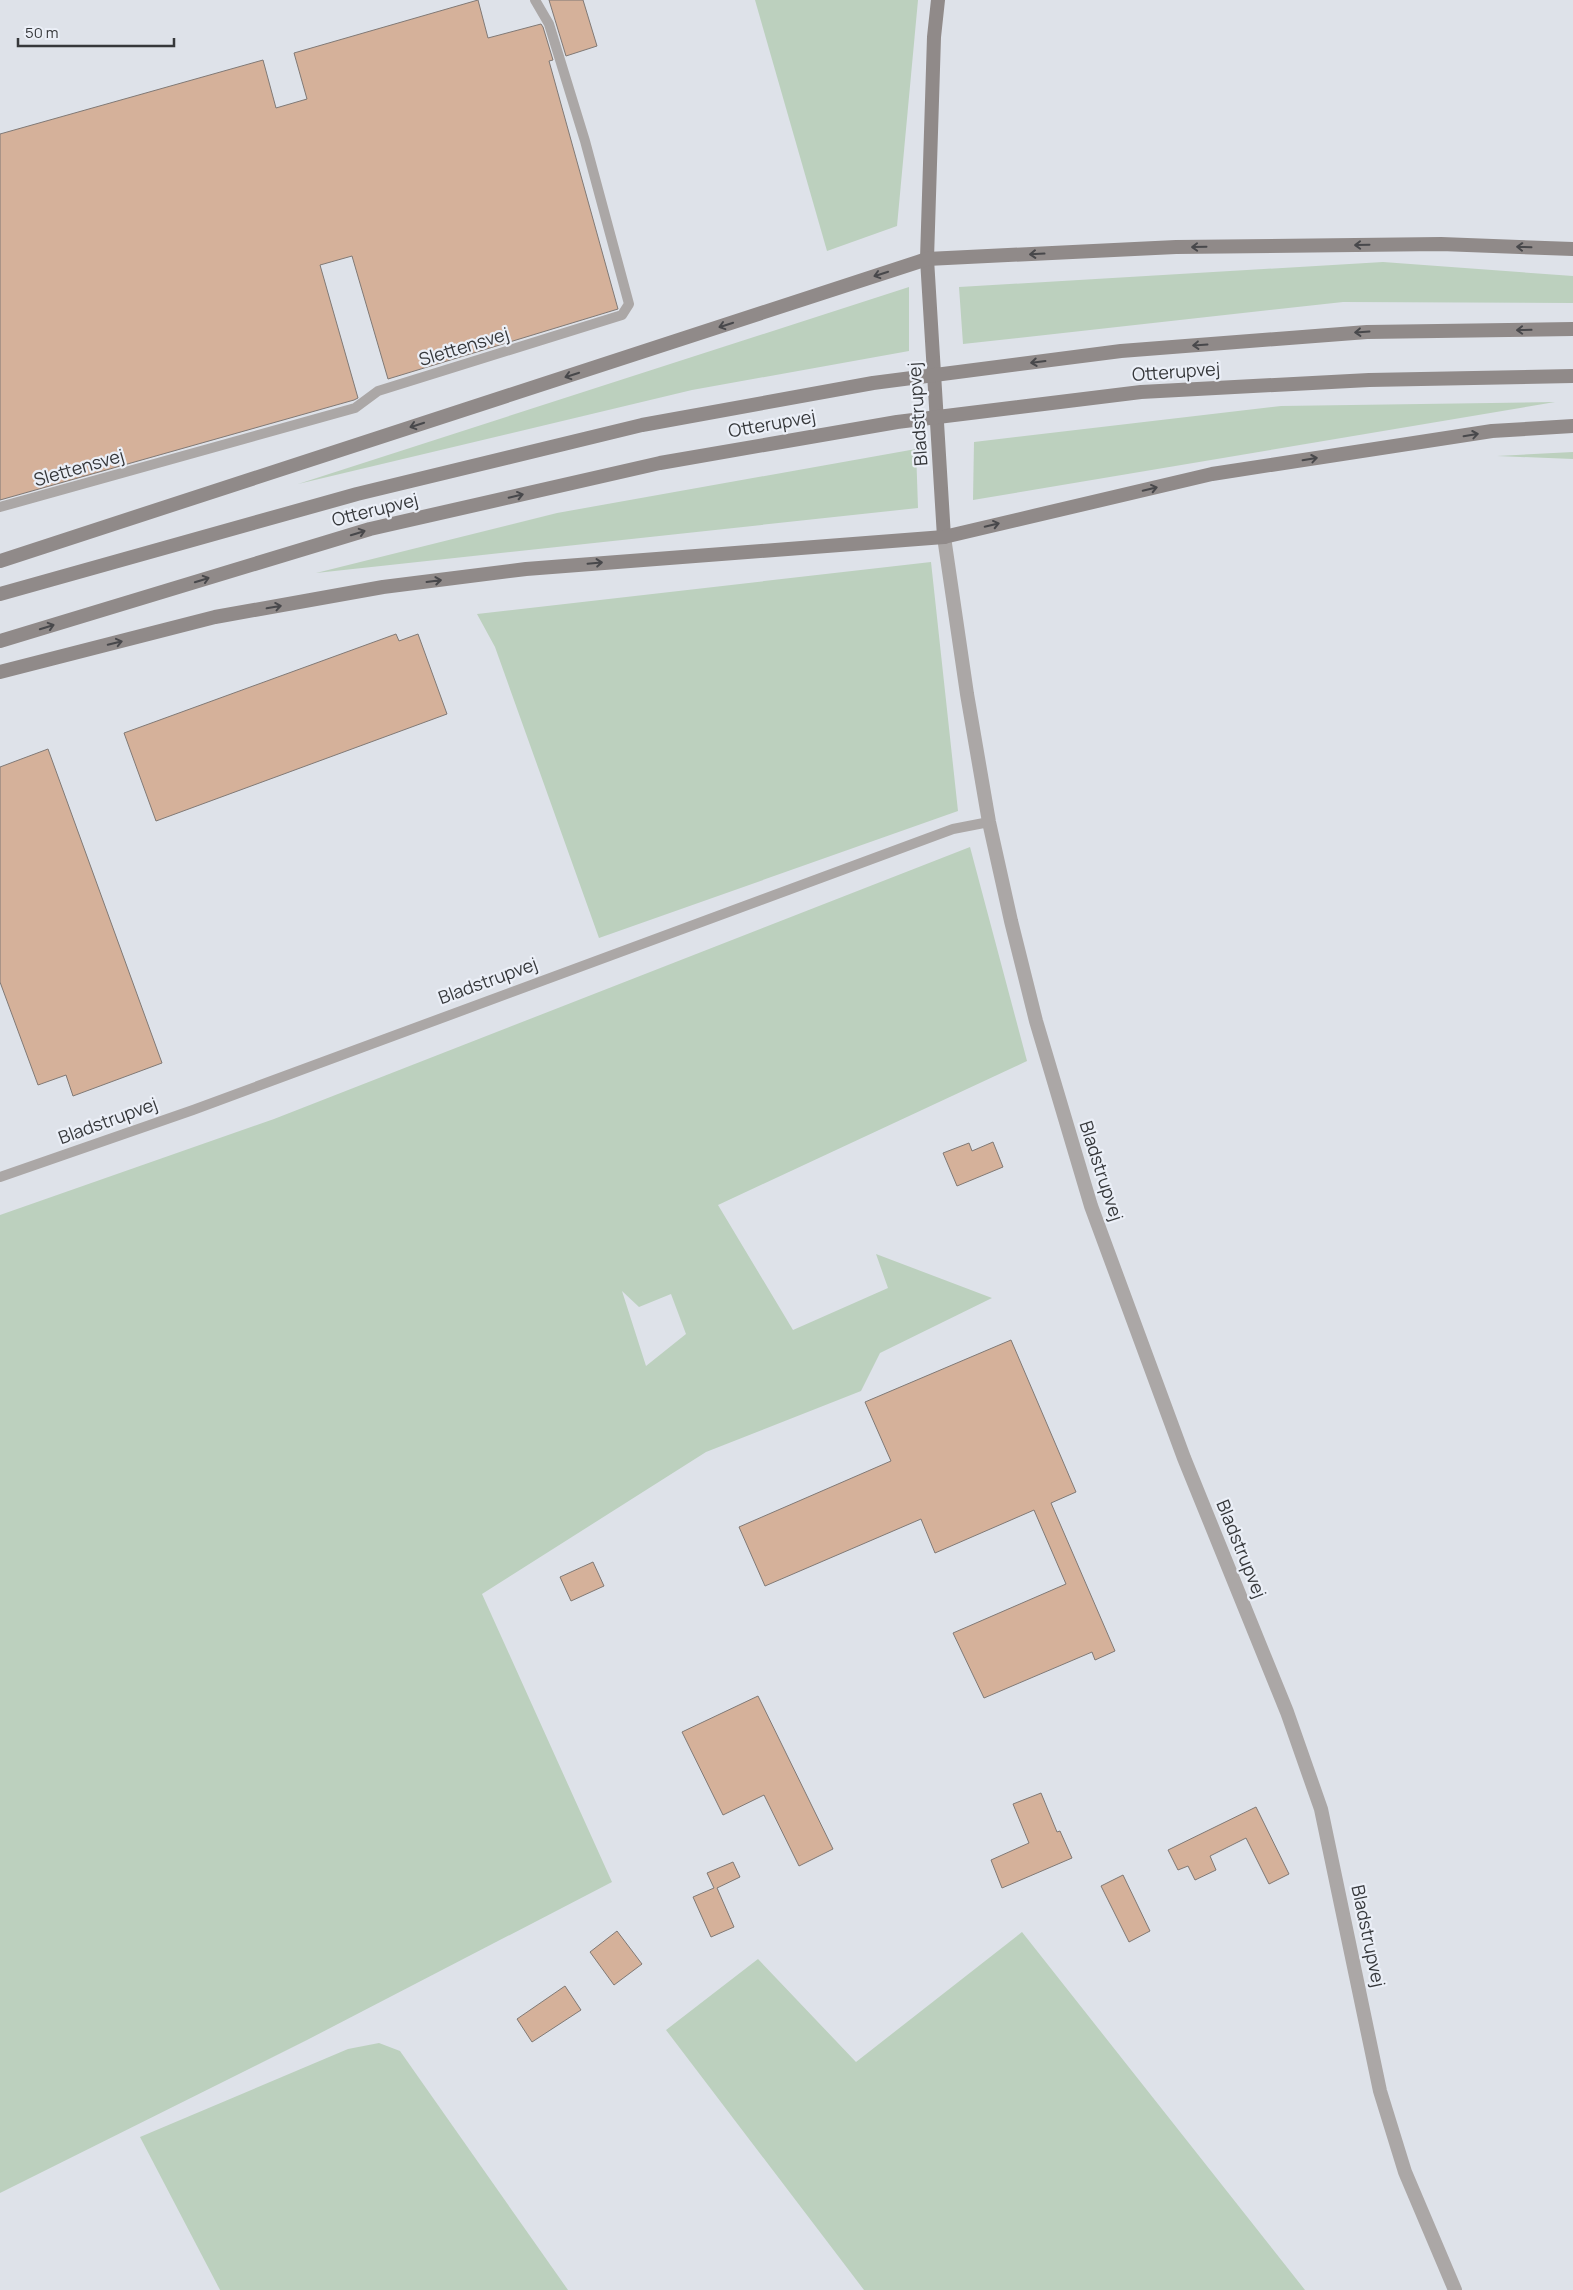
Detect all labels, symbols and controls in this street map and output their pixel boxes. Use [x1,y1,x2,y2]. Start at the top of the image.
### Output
scale bar [18,15,174,47]
text: 50 m [25,22,59,43]
one-way arrow [1354,240,1370,250]
one-way arrow [1192,242,1208,252]
one-way arrow [1517,243,1533,252]
one-way arrow [1029,249,1045,258]
one-way arrow [873,270,889,280]
one-way arrow [719,320,735,330]
street label: Slettensvej [416,321,512,371]
one-way arrow [1517,325,1533,335]
one-way arrow [1354,328,1370,337]
one-way arrow [1192,340,1208,350]
street label: Otterupvej [1131,356,1221,386]
one-way arrow [1031,357,1047,367]
street label: Bladstrupvej [901,361,933,467]
one-way arrow [564,370,580,380]
street label: Otterupvej [726,404,817,442]
one-way arrow [410,421,426,430]
one-way arrow [1462,429,1478,439]
street label: Slettensvej [31,443,127,491]
one-way arrow [1302,454,1318,464]
one-way arrow [1142,484,1158,493]
street label: Otterupvej [329,487,420,531]
one-way arrow [507,491,523,500]
one-way arrow [983,520,999,530]
one-way arrow [349,527,365,537]
one-way arrow [587,558,603,568]
one-way arrow [194,574,210,584]
one-way arrow [426,576,442,586]
one-way arrow [265,601,281,611]
one-way arrow [38,621,54,631]
one-way arrow [107,637,123,647]
street label: Bladstrupvej [435,951,541,1009]
street label: Bladstrupvej [55,1091,161,1149]
street label: Bladstrupvej [1074,1118,1129,1224]
street label: Bladstrupvej [1211,1496,1273,1601]
street label: Bladstrupvej [1346,1883,1392,1989]

